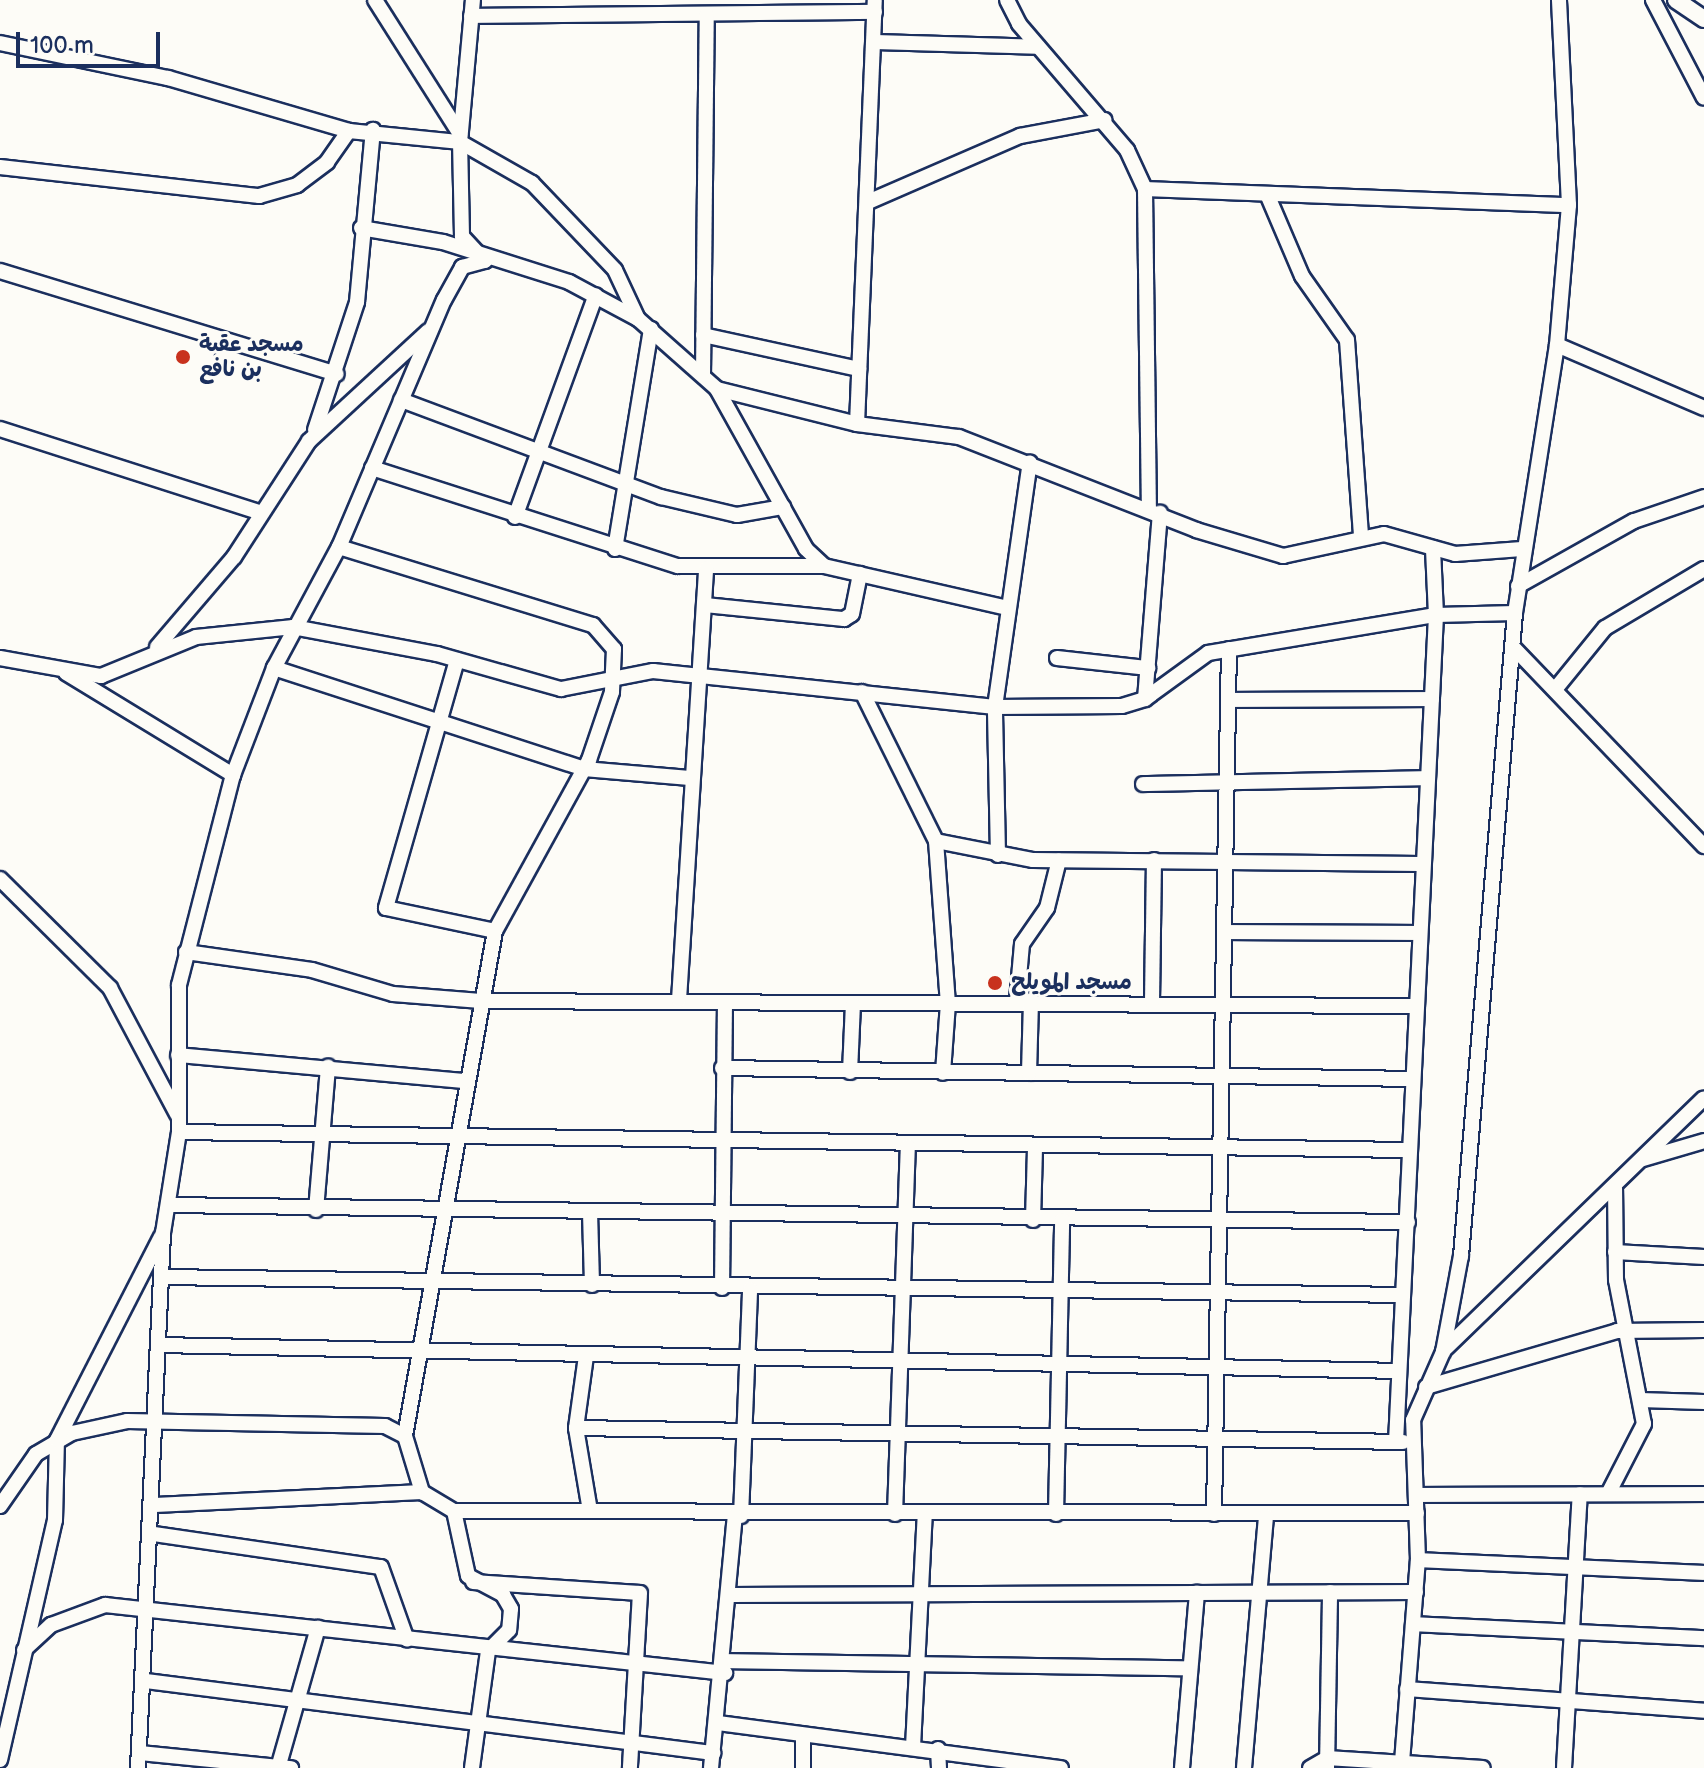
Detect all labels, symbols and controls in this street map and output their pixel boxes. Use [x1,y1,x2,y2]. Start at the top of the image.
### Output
scale bar [20,16,164,66]
text: 100 m [30,31,94,60]
place label: مسجد عقبة بن نافع [199,331,304,382]
marker: مسجد عقبة بن نافع [174,348,192,366]
place label: مسجد المويلح [1011,970,1132,996]
marker: مسجد المويلح [986,974,1004,992]

